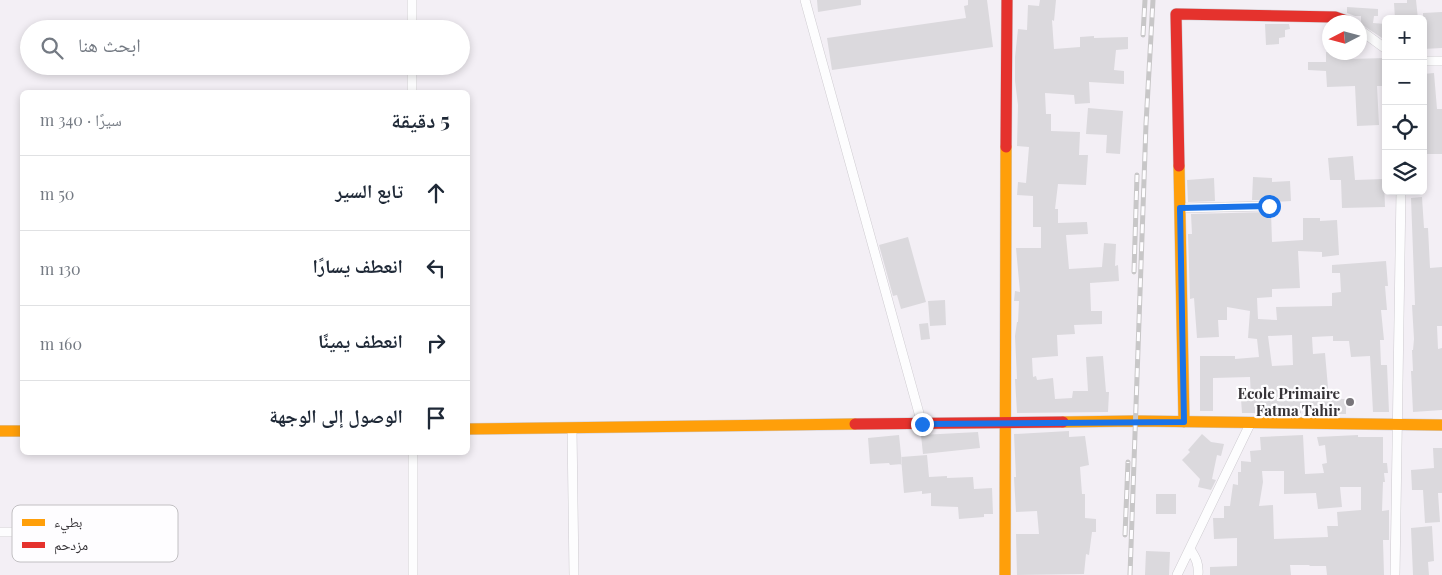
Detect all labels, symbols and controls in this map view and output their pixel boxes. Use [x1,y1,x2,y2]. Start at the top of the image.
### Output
north arrow [1322,15,1367,60]
map controls [1382,15,1427,195]
button: + [1382,15,1427,60]
search box [20,20,470,75]
text: ابحث هنا [78,31,141,57]
icon: search [38,34,66,62]
button: − [1382,60,1427,105]
text: 5 دقيقة [391,105,450,133]
button: locate [1382,105,1427,150]
text: سيرًا · 340 m [40,109,122,130]
button: layers [1382,150,1427,195]
text: تابع السير [335,177,403,203]
icon: ahead [422,179,450,207]
text: 50 m [40,183,74,204]
route start [1258,195,1281,218]
text: انعطف يسارًا [312,252,403,278]
icon: left [422,254,450,282]
text: 130 m [40,258,81,279]
text: انعطف يمينًا [318,327,403,353]
icon: right [422,329,450,357]
text: 160 m [40,333,82,354]
place label: Ecole Primaire Fatma Tahir [1237,383,1340,420]
marker: Ecole Primaire Fatma Tahir [1344,396,1356,408]
text: الوصول إلى الوجهة [269,402,403,428]
icon: arrive [422,404,450,432]
route end [911,413,934,436]
legend [12,505,178,562]
text: بطيء [54,512,83,534]
text: مزدحم [54,535,88,555]

